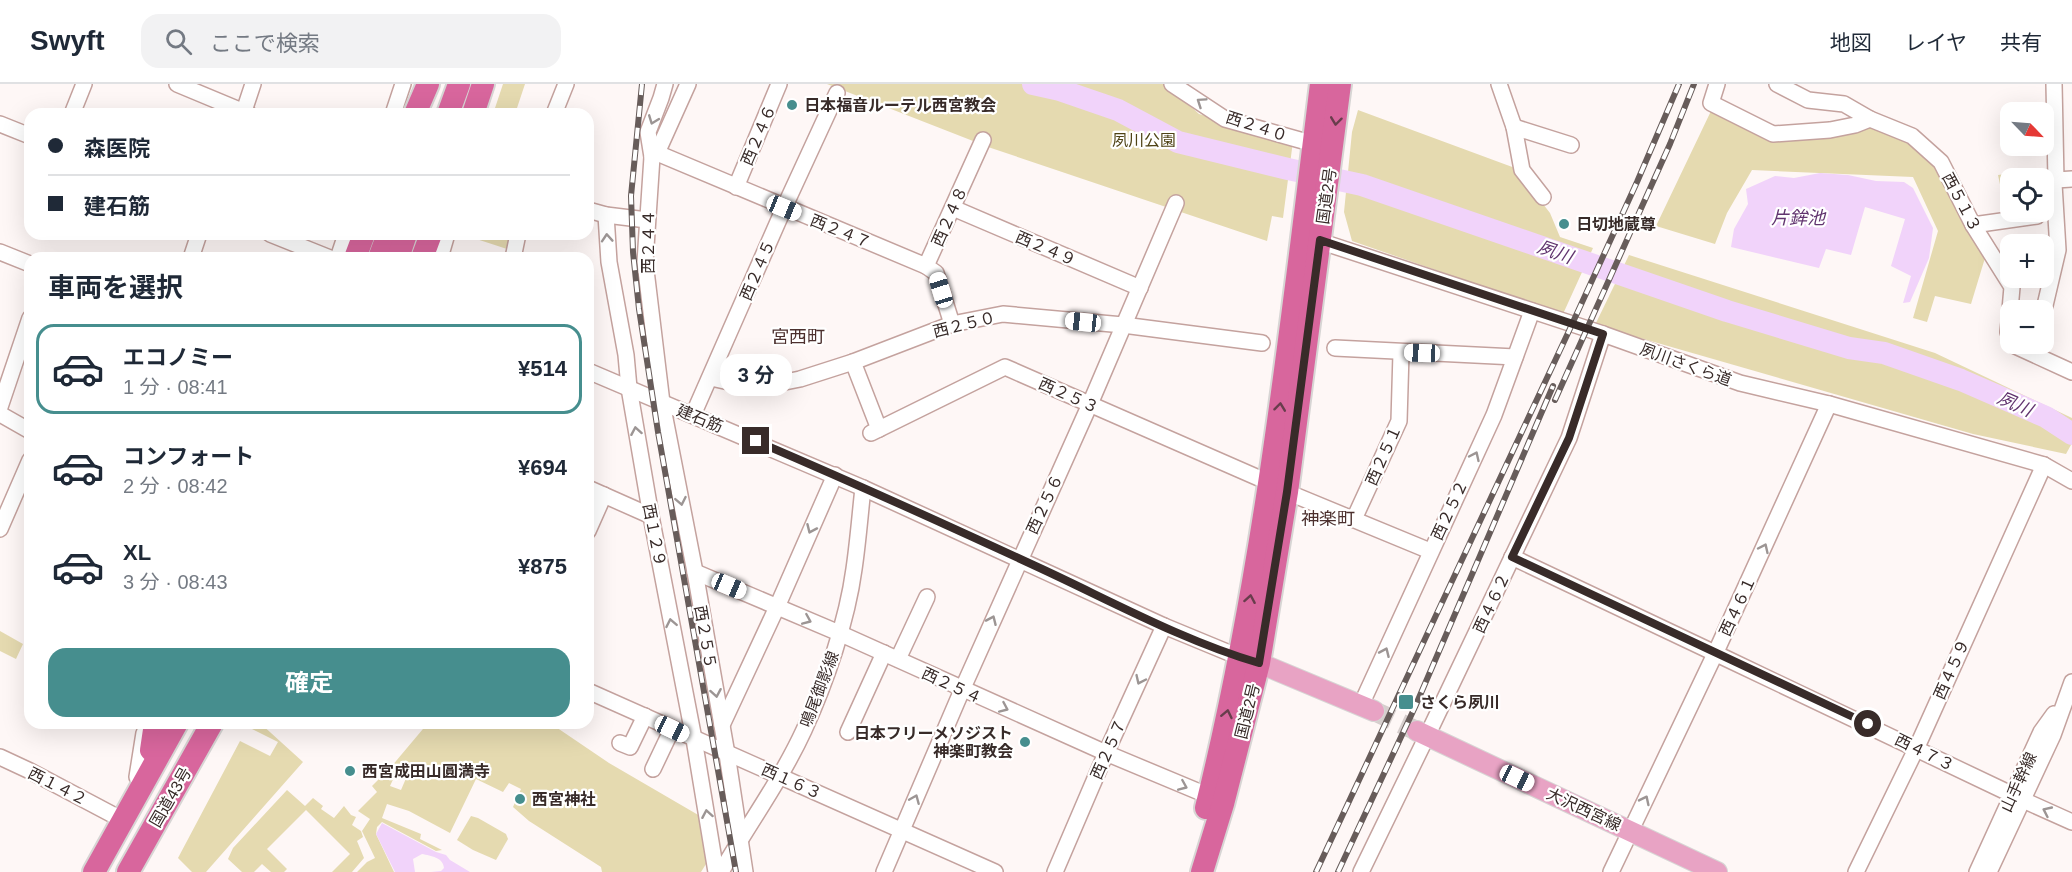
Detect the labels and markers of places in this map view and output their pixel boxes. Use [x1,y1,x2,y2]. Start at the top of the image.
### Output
place label: 日本福音ルーテル西宮教会 [804,97,996,114]
marker: 日本福音ルーテル西宮教会 [785,98,799,112]
place label: 日切地蔵尊 [1576,216,1656,233]
marker: 日切地蔵尊 [1557,217,1571,231]
marker: さくら夙川 [1397,693,1415,711]
place label: さくら夙川 [1420,694,1500,711]
place label: 日本フリーメソジスト 神楽町教会 [854,725,1013,760]
marker: 日本フリーメソジスト 神楽町教会 [1018,735,1032,749]
place label: 西宮成田山圓満寺 [362,762,490,780]
marker: 西宮成田山圓満寺 [343,764,357,778]
place label: 西宮神社 [532,790,596,808]
marker: 西宮神社 [513,792,527,806]

